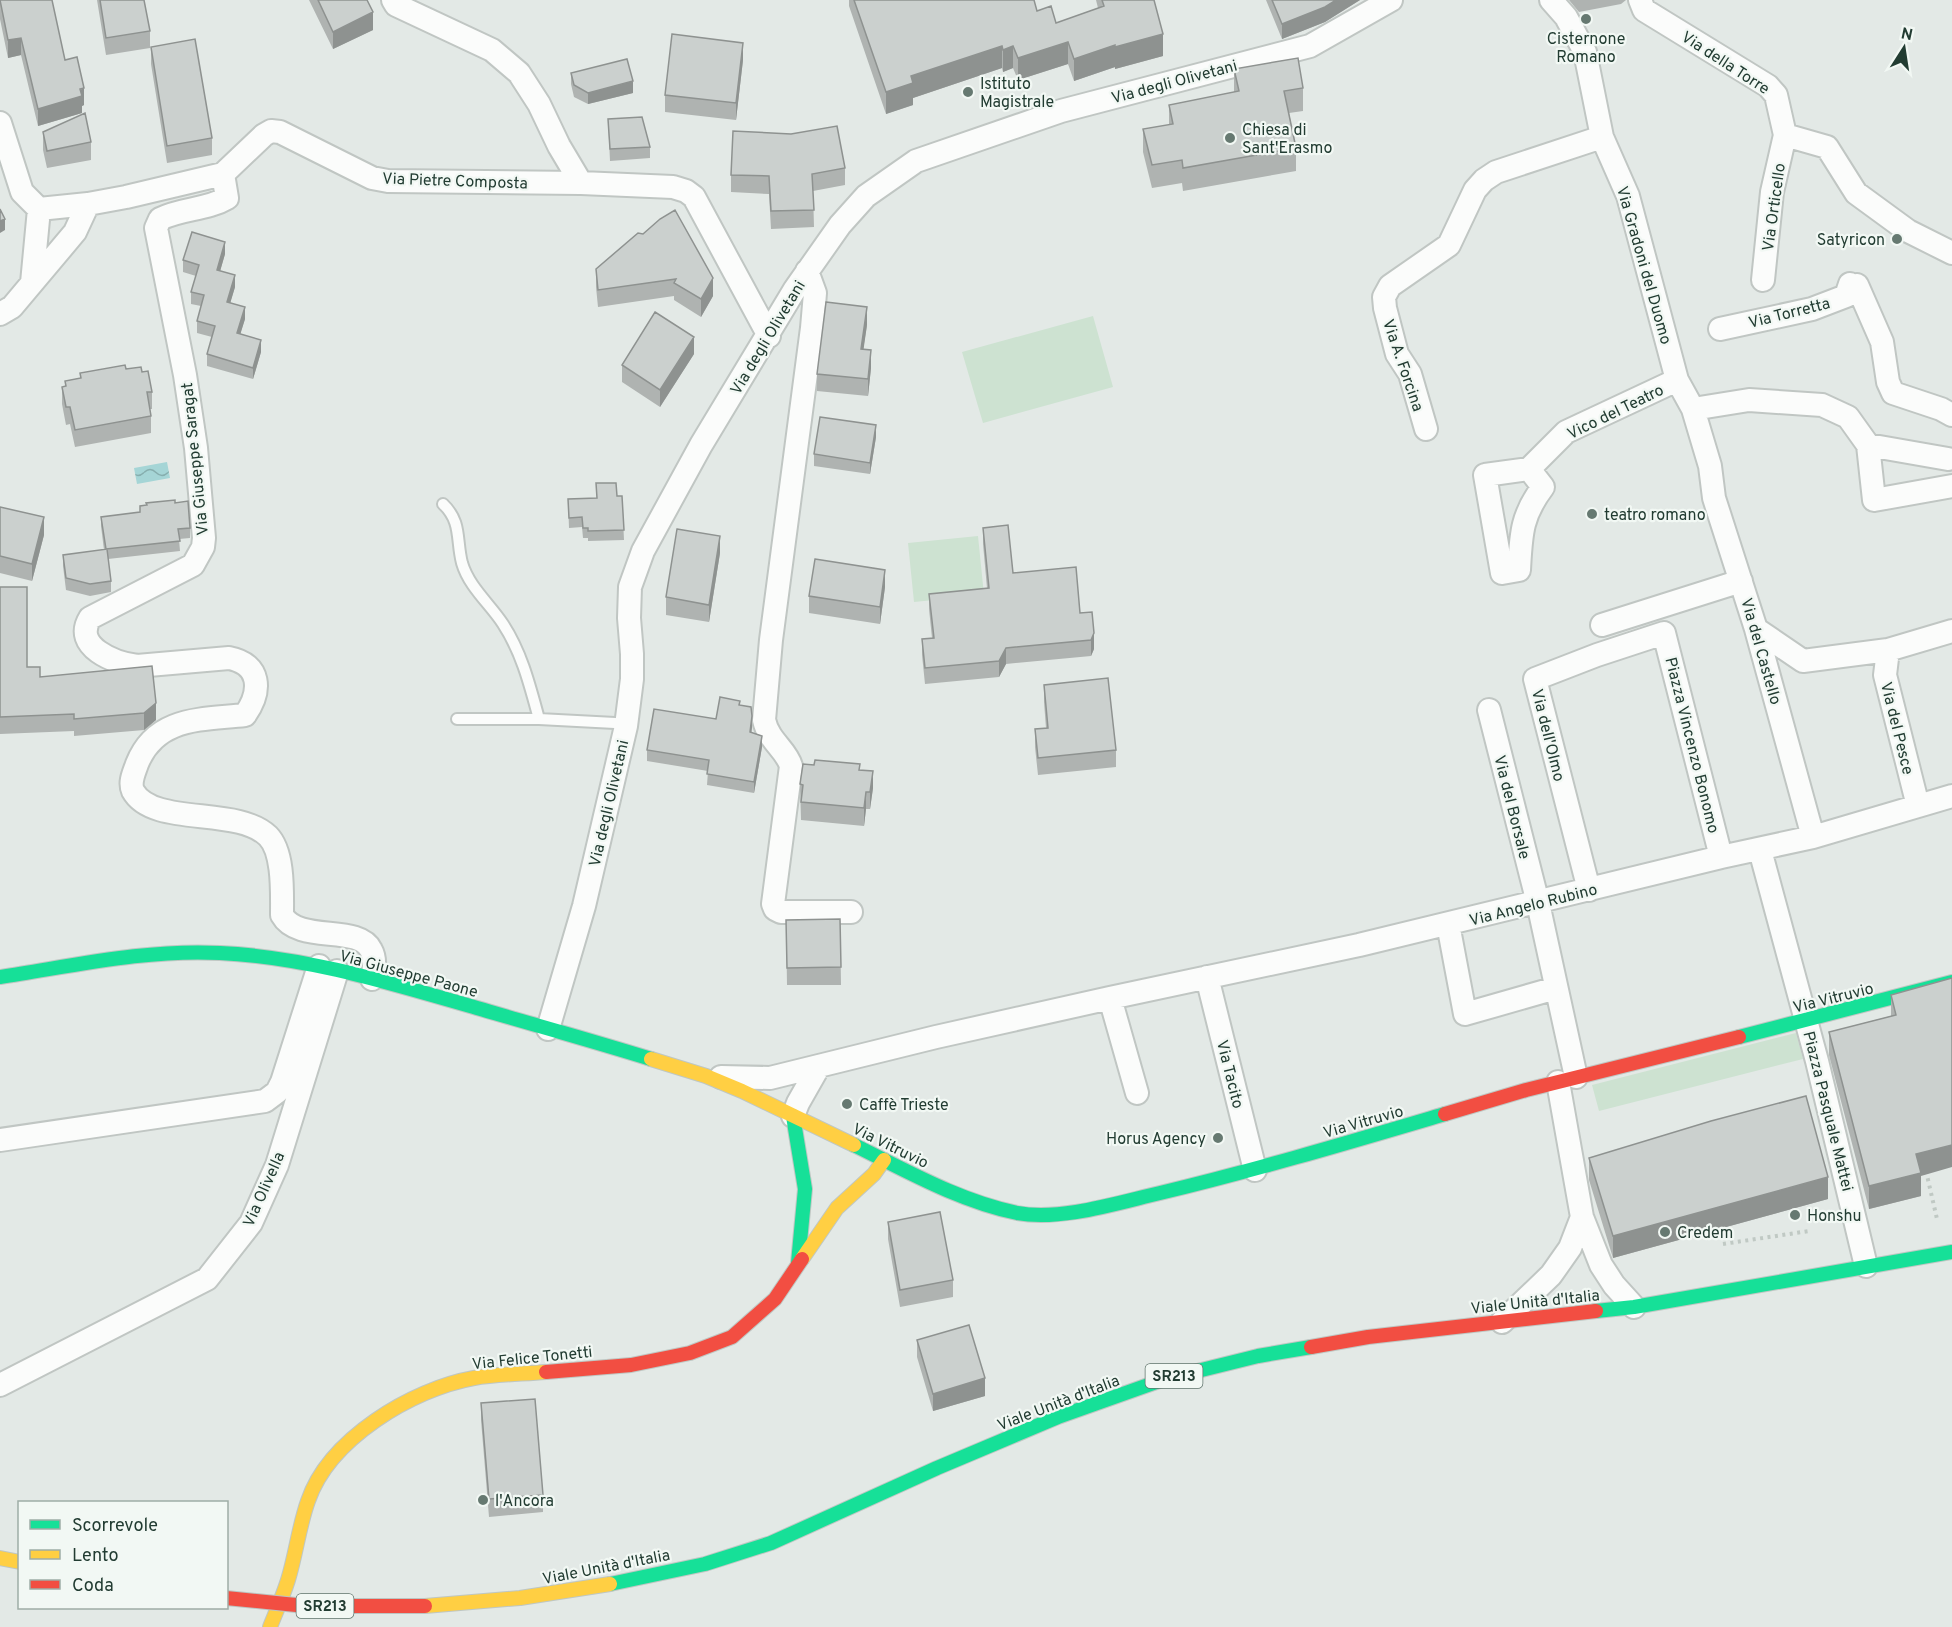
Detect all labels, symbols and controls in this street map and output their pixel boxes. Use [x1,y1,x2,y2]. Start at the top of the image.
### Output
marker: Cisternone Romano [1579,12,1593,26]
north arrow [1874,18,1934,78]
text: N [1899,24,1914,46]
street label: Via della Torre [1677,28,1773,100]
place label: Cisternone Romano [1547,30,1625,68]
street label: Via degli Olivetani [1109,56,1240,109]
place label: Istituto Magistrale [980,75,1054,113]
marker: Istituto Magistrale [961,85,975,99]
place label: Chiesa di Sant'Erasmo [1242,121,1333,159]
marker: Chiesa di Sant'Erasmo [1223,131,1237,145]
street label: Via Orticello [1759,162,1791,253]
street label: Via Pietre Composta [382,169,528,195]
street label: Via Gradoni del Duomo [1611,184,1675,347]
place label: Satyricon [1817,231,1885,251]
marker: Satyricon [1890,232,1904,246]
street label: Via degli Olivetani [727,277,811,399]
street label: Via Torretta [1747,294,1832,334]
street label: Via A. Forcina [1377,317,1427,414]
street label: Via Giuseppe Saragat [178,381,214,536]
street label: Vico del Teatro [1564,381,1667,445]
place label: teatro romano [1604,506,1706,526]
marker: teatro romano [1585,507,1599,521]
street label: Via del Castello [1735,596,1785,707]
street label: Piazza Vincenzo Bonomo [1659,655,1723,836]
street label: Via del Pesce [1875,680,1917,777]
street label: Via dell'Olmo [1526,687,1568,784]
street label: Via degli Olivetani [586,738,634,869]
street label: Via del Borsale [1488,753,1534,861]
street label: Via Angelo Rubino [1467,880,1600,932]
street label: Via Giuseppe Paone [337,947,480,1003]
street label: Via Vitruvio [1791,979,1876,1019]
street label: Piazza Pasquale Mattei [1797,1029,1857,1194]
street label: Via Tacito [1211,1038,1247,1111]
place label: Caffè Trieste [859,1096,949,1116]
marker: Caffè Trieste [840,1097,854,1111]
street label: Via Vitruvio [1321,1102,1406,1144]
street label: Via Vitruvio [849,1120,932,1174]
place label: Horus Agency [1106,1130,1206,1150]
marker: Horus Agency [1211,1131,1225,1145]
street label: Via Olivella [239,1149,290,1230]
place label: Honshu [1807,1207,1862,1227]
marker: Honshu [1788,1208,1802,1222]
place label: Credem [1677,1224,1733,1244]
marker: Credem [1658,1225,1672,1239]
street label: Viale Unità d'Italia [1470,1286,1601,1320]
street label: Via Felice Tonetti [471,1343,593,1375]
road number: SR213 [1146,1364,1202,1388]
street label: Viale Unità d'Italia [995,1371,1123,1436]
place label: l'Ancora [495,1492,554,1512]
marker: l'Ancora [476,1493,490,1507]
legend [18,1501,228,1609]
text: Scorrevole [72,1515,158,1538]
text: Lento [72,1545,118,1568]
street label: Viale Unità d'Italia [541,1546,672,1590]
text: Coda [72,1575,114,1598]
road number: SR213 [296,1594,354,1618]

